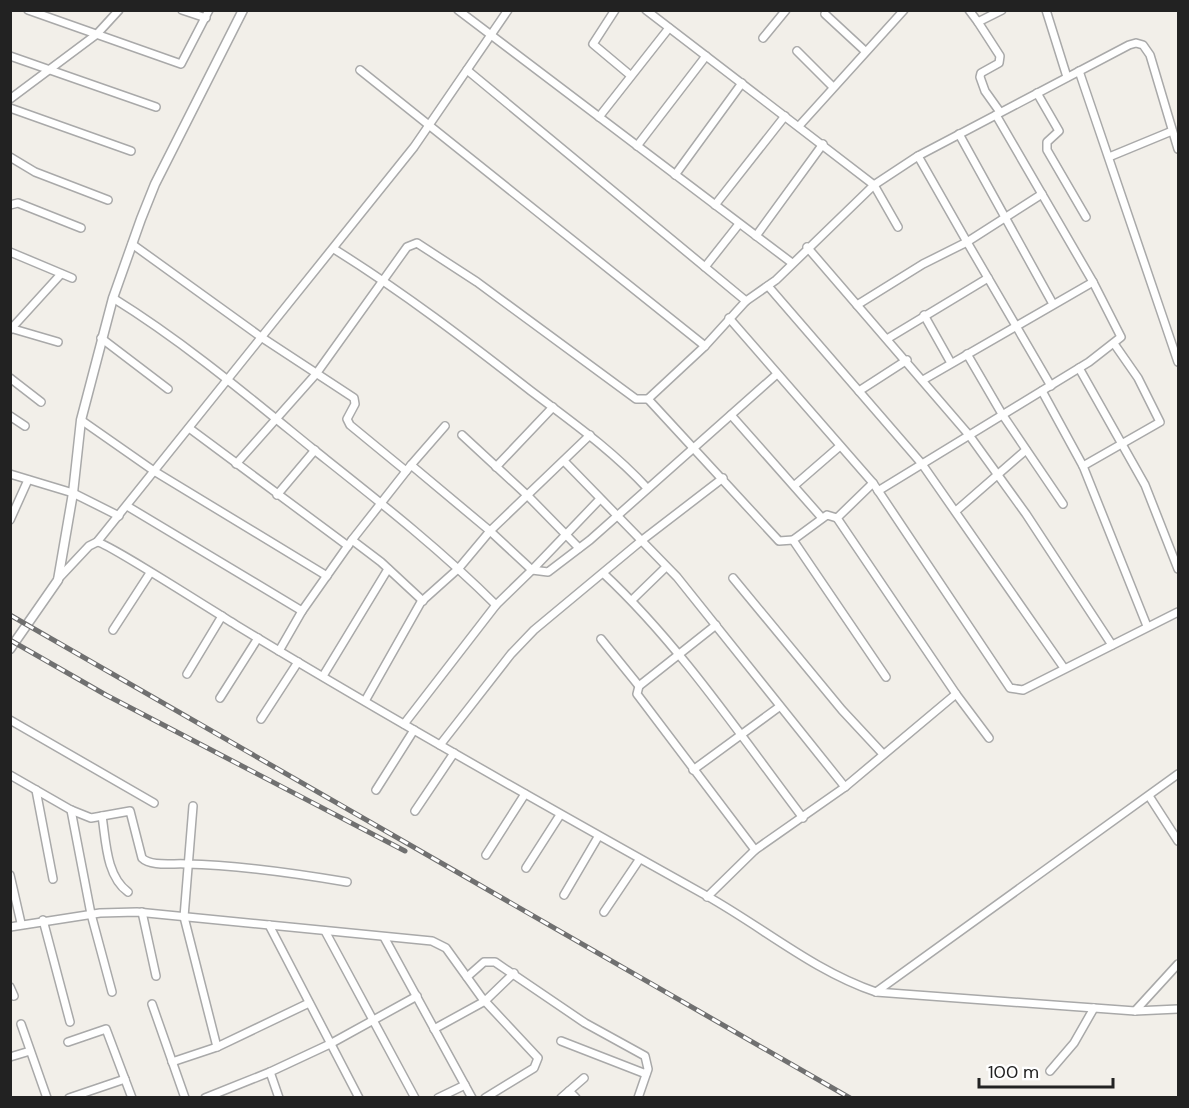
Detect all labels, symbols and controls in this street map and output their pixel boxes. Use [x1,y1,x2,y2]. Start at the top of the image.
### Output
scale bar [979,1051,1112,1089]
text: 100 m [988,1060,1039,1084]

